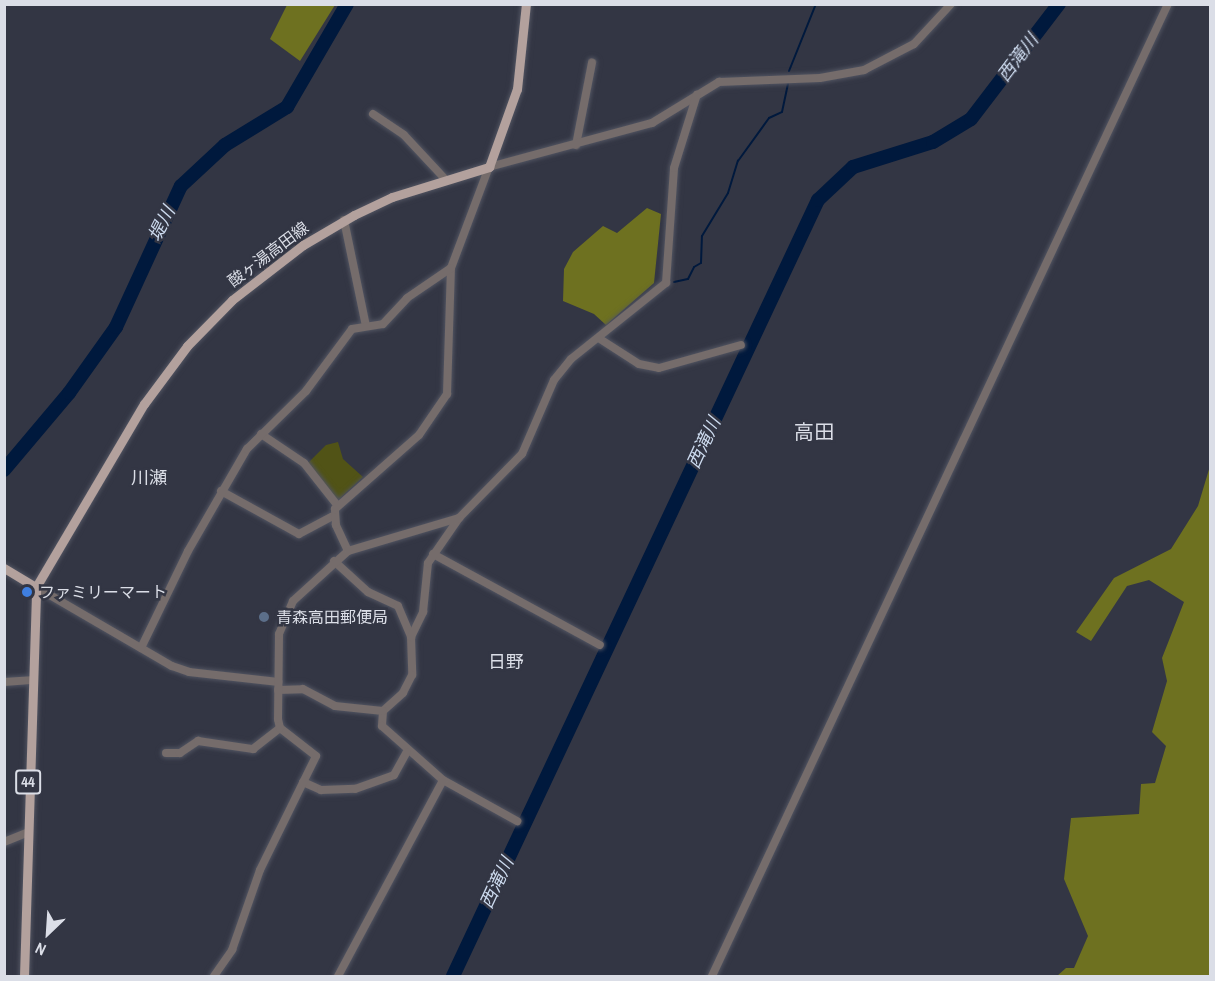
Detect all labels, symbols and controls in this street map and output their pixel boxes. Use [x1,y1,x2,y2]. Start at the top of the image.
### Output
water label: 西滝川 [993,30,1043,86]
water label: 堤川 [144,203,180,245]
street label: 酸ヶ湯高田線 [224,217,312,291]
water label: 西滝川 [683,414,725,472]
district label: 高田 [794,419,834,443]
district label: 川瀬 [131,467,167,489]
place label: ファミリーマート [39,582,167,602]
marker: ファミリーマート [20,585,34,599]
place label: 青森高田郵便局 [276,607,388,627]
marker: 青森高田郵便局 [257,610,271,624]
district label: 日野 [488,651,524,673]
road number: 44 [15,770,42,794]
water label: 西滝川 [476,854,518,912]
north arrow [18,903,78,963]
text: N [31,937,49,961]

